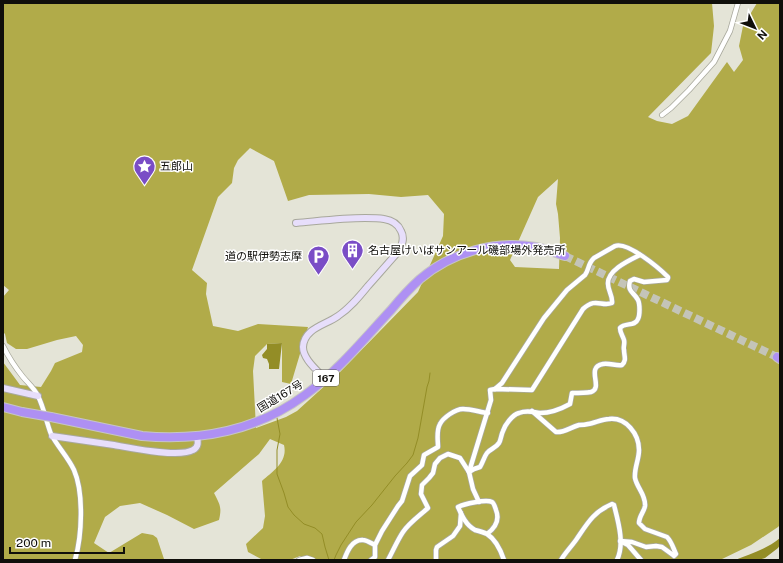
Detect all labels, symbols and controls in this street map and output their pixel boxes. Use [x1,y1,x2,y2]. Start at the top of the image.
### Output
north arrow [735,8,775,48]
text: N [755,28,770,42]
place icon: 五郎山 [131,153,157,186]
place label: 五郎山 [160,160,193,172]
building icon: 名古屋けいばサンアール磯部場外発売所 [339,237,365,270]
parking icon: 道の駅伊勢志摩 [305,243,331,276]
place label: 名古屋けいばサンアール磯部場外発売所 [368,244,566,256]
place label: 道の駅伊勢志摩 [225,250,302,262]
road number: 167 [313,370,339,386]
street label: 国道167号 [255,378,305,414]
scale bar [10,529,124,555]
text: 200 m [16,536,51,550]

